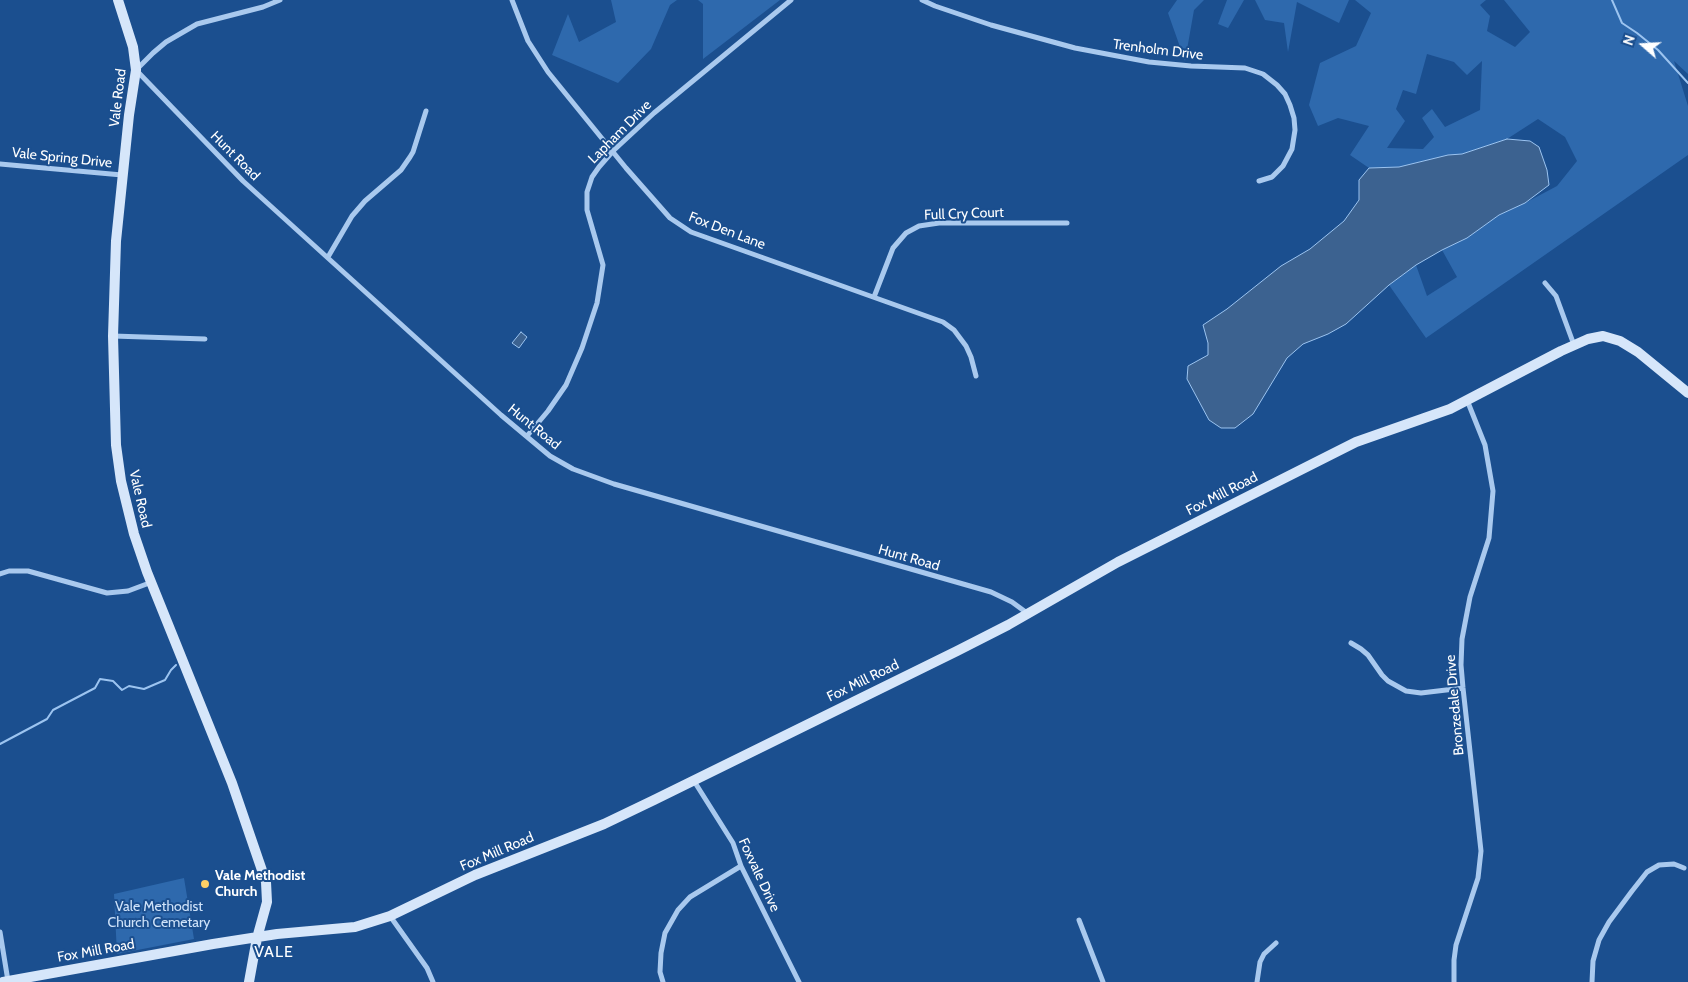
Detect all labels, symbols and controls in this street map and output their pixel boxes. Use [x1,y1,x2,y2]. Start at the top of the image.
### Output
north arrow [1618,20,1668,70]
text: N [1619,33,1639,48]
street label: Trenholm Drive [1112,36,1204,64]
street label: Vale Road [106,68,130,128]
street label: Lapham Drive [585,97,655,167]
street label: Hunt Road [207,128,263,184]
street label: Vale Spring Drive [11,144,113,172]
street label: Full Cry Court [924,204,1004,224]
street label: Fox Den Lane [686,209,768,253]
street label: Hunt Road [504,401,564,453]
street label: Vale Road [125,469,155,529]
street label: Fox Mill Road [1183,469,1261,519]
street label: Hunt Road [876,541,942,575]
street label: Bronzedale Drive [1442,654,1468,756]
street label: Fox Mill Road [824,656,902,706]
street label: Fox Mill Road [458,829,536,875]
street label: Foxvale Drive [735,836,783,914]
place label: Vale Methodist Church [215,868,305,900]
marker: Vale Methodist Church [199,878,211,890]
park label: Vale Methodist Church Cemetary [108,899,210,932]
street label: Fox Mill Road [56,936,136,966]
district label: VALE [254,942,294,962]

